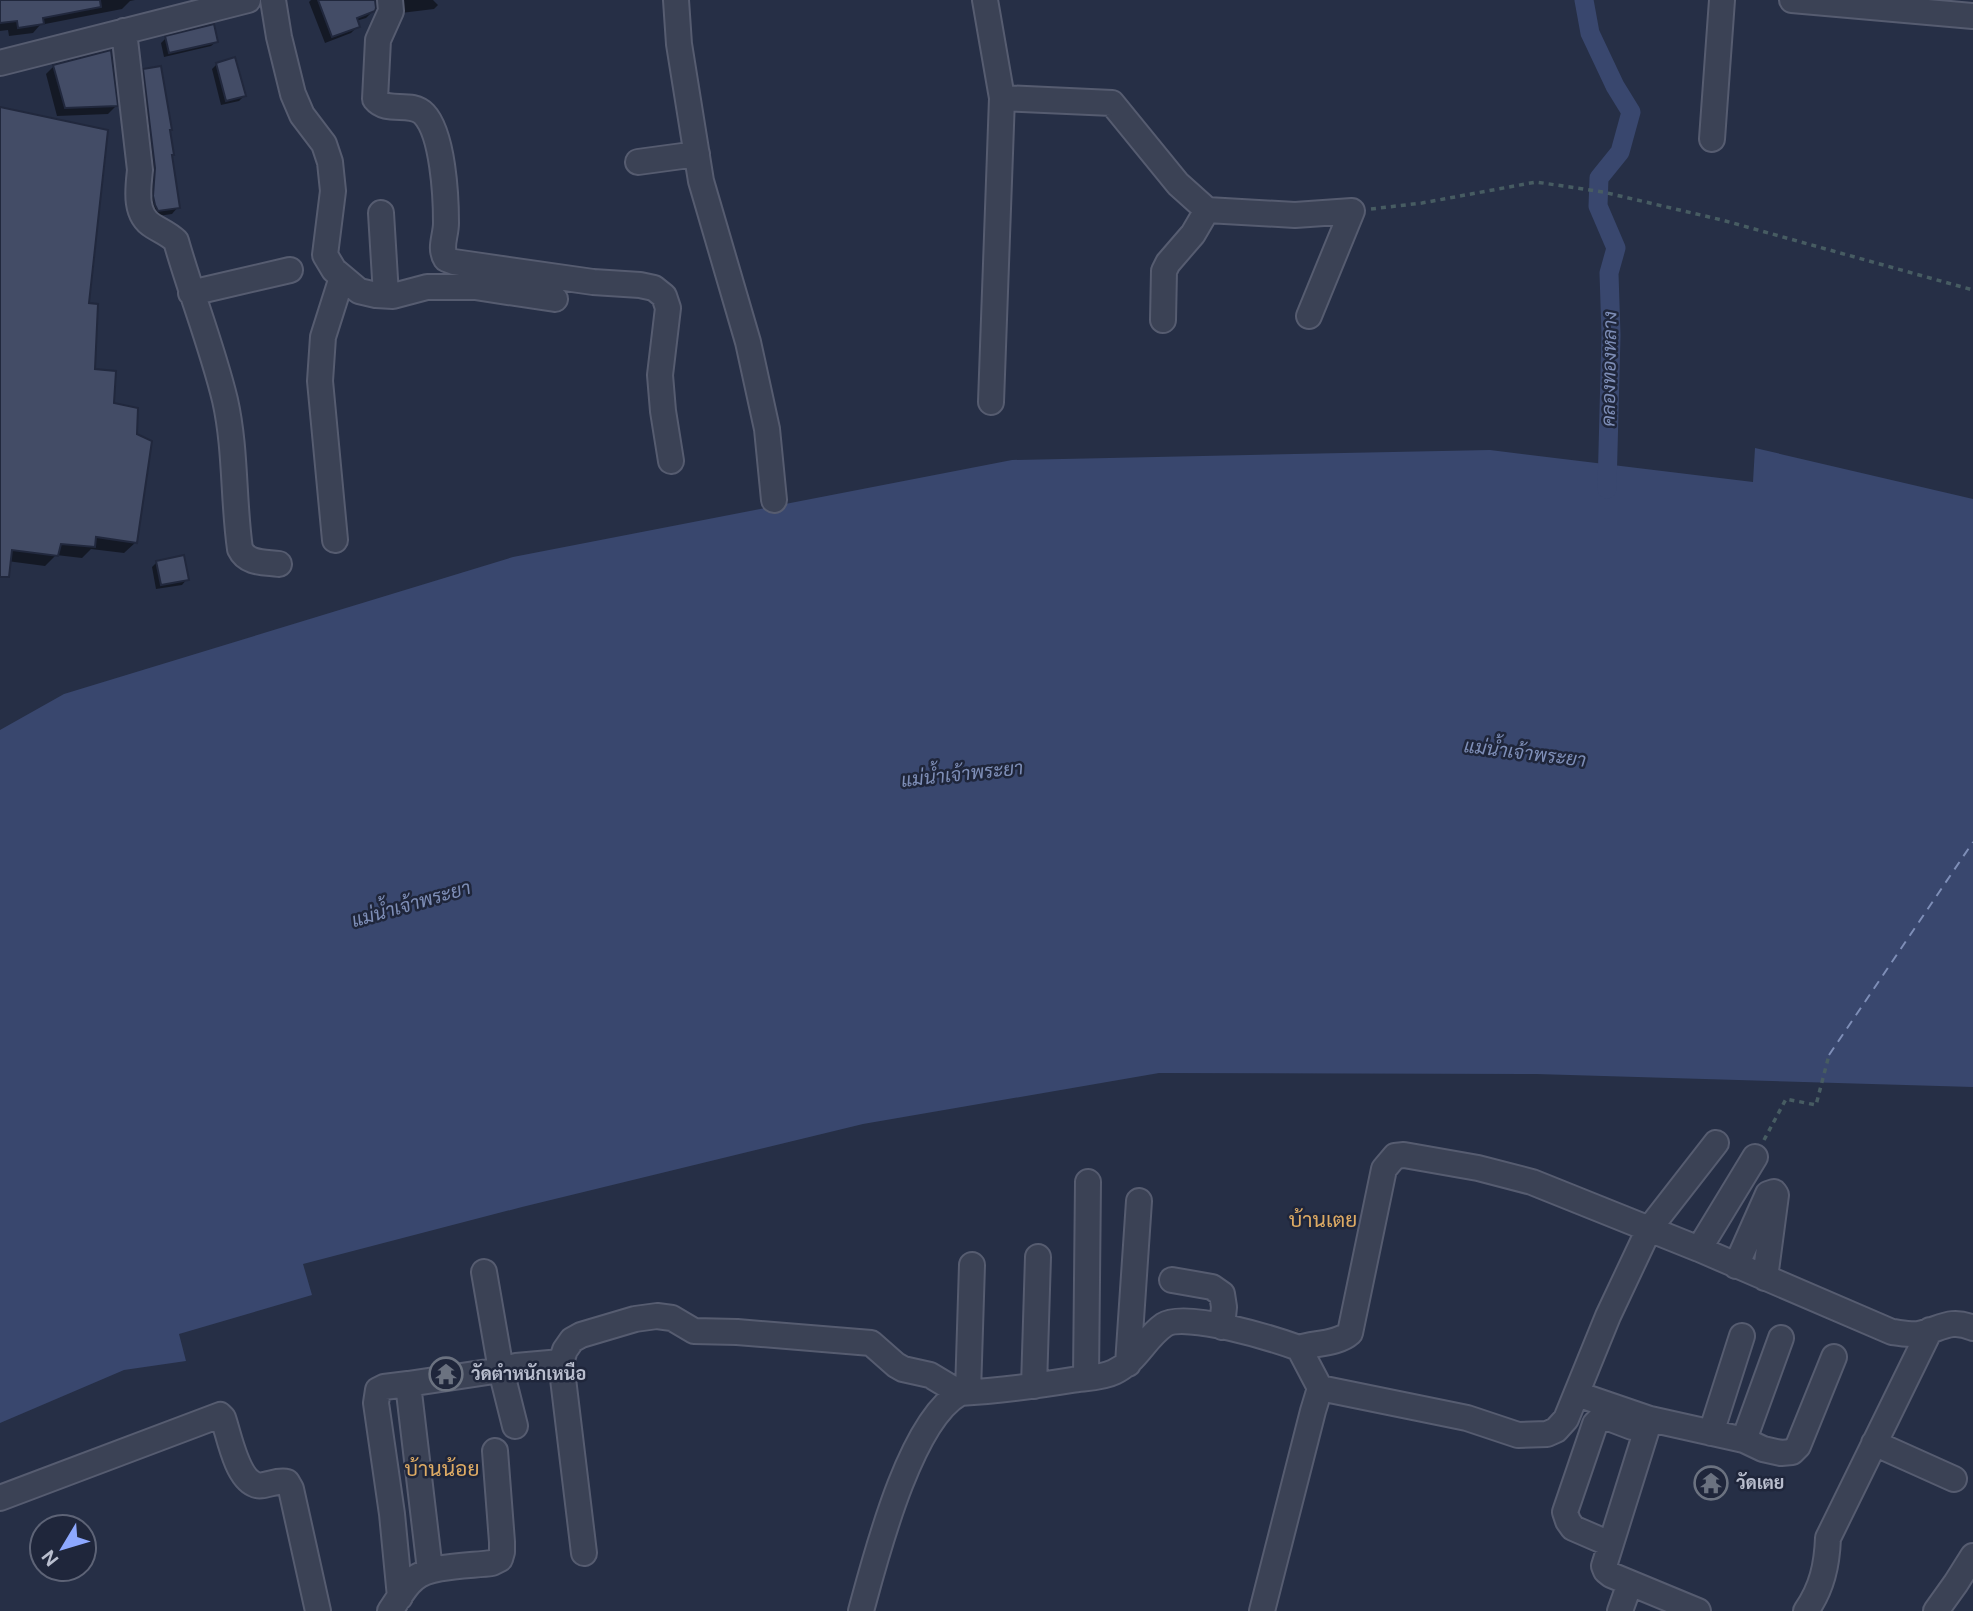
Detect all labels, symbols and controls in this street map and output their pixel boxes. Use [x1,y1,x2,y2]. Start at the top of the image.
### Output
water label: คลองทองหลาง [1595,311,1623,427]
water label: แม่น้ำเจ้าพระยา [1463,730,1588,773]
water label: แม่น้ำเจ้าพระยา [899,752,1024,793]
water label: แม่น้ำเจ้าพระยา [348,872,473,933]
district label: บ้านเตย [1289,1206,1357,1234]
temple icon: วัดตำหนักเหนือ [427,1355,465,1393]
place label: วัดตำหนักเหนือ [471,1362,586,1386]
district label: บ้านน้อย [405,1455,479,1483]
temple icon: วัดเตย [1692,1464,1730,1502]
place label: วัดเตย [1736,1471,1784,1495]
north arrow [28,1513,98,1583]
text: N [36,1545,64,1571]

